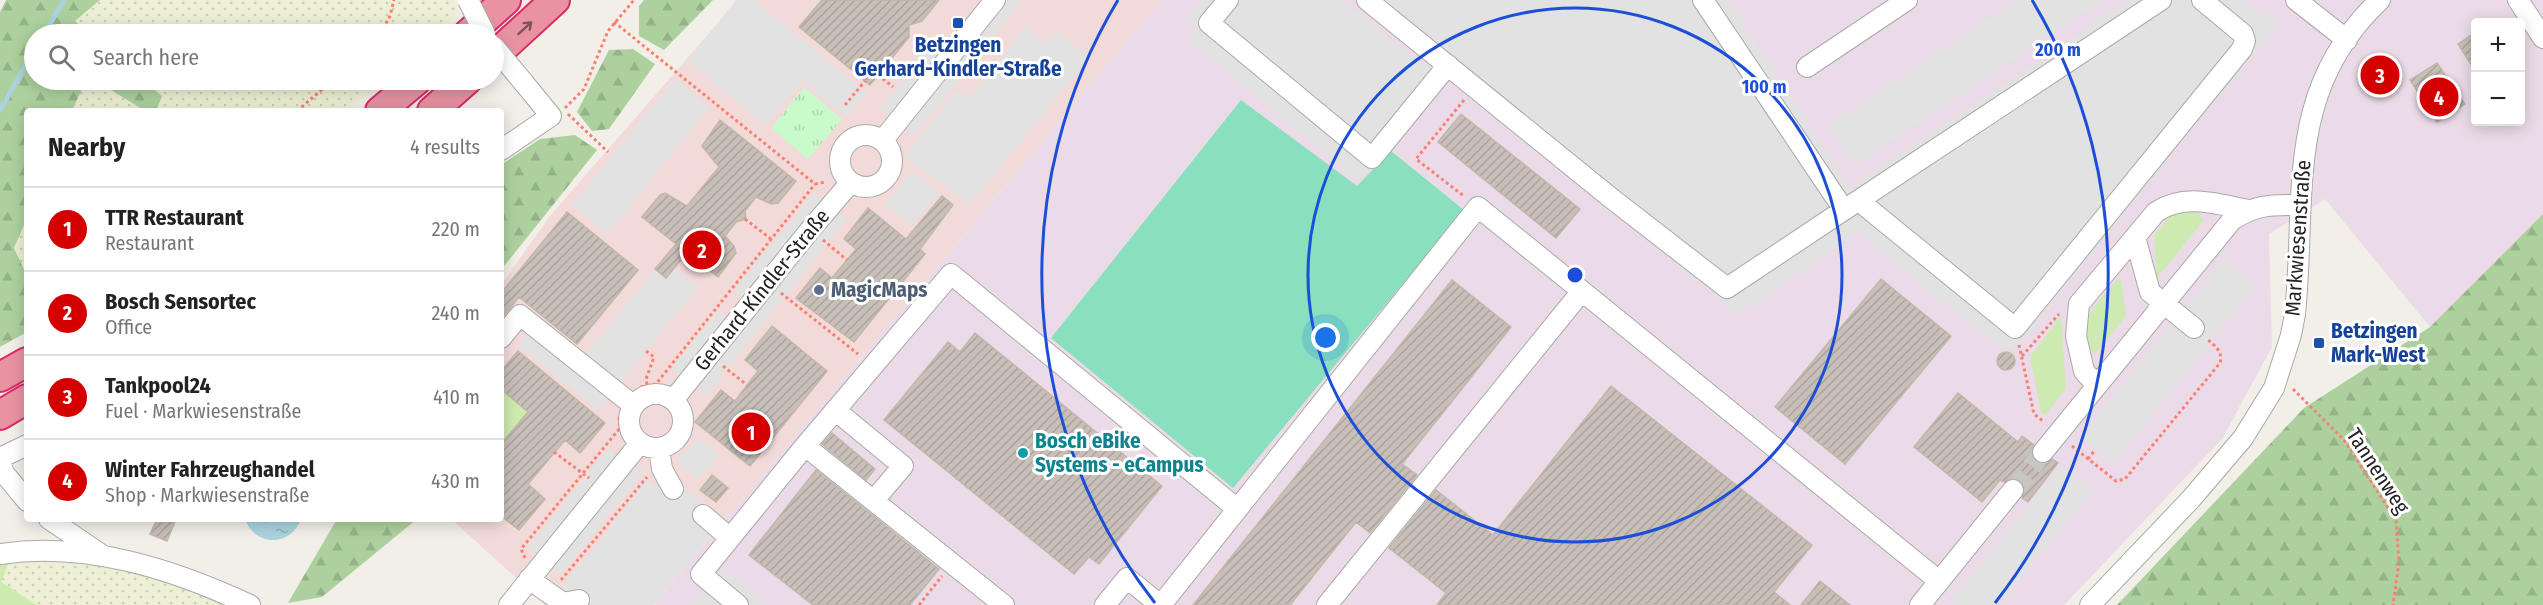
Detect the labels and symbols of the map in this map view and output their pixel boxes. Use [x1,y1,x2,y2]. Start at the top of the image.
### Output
marker: Betzingen Gerhard-Kindler-Straße [951,16,965,30]
one-way arrow [517,21,532,35]
place label: Betzingen Gerhard-Kindler-Straße [854,32,1062,82]
text: 200 m [2034,39,2081,61]
pin: 3 [2360,52,2400,98]
pin: 4 [2420,74,2458,120]
text: 100 m [1742,76,1786,98]
street label: Markwiesenstraße [2280,159,2316,317]
street label: Gerhard-Kindler-Straße [689,204,835,376]
pin: 2 [682,228,722,272]
centre of rings [1565,265,1585,285]
place label: MagicMaps [831,277,928,303]
marker: MagicMaps [812,283,826,297]
place label: Betzingen Mark-West [2331,318,2426,368]
your location [1311,323,1340,352]
marker: Betzingen Mark-West [2312,336,2326,350]
pin: 1 [732,410,771,454]
street label: Tannenweg [2341,423,2415,519]
place label: Bosch eBike Systems - eCampus [1035,428,1204,478]
marker: Bosch eBike Systems - eCampus [1016,446,1030,460]

